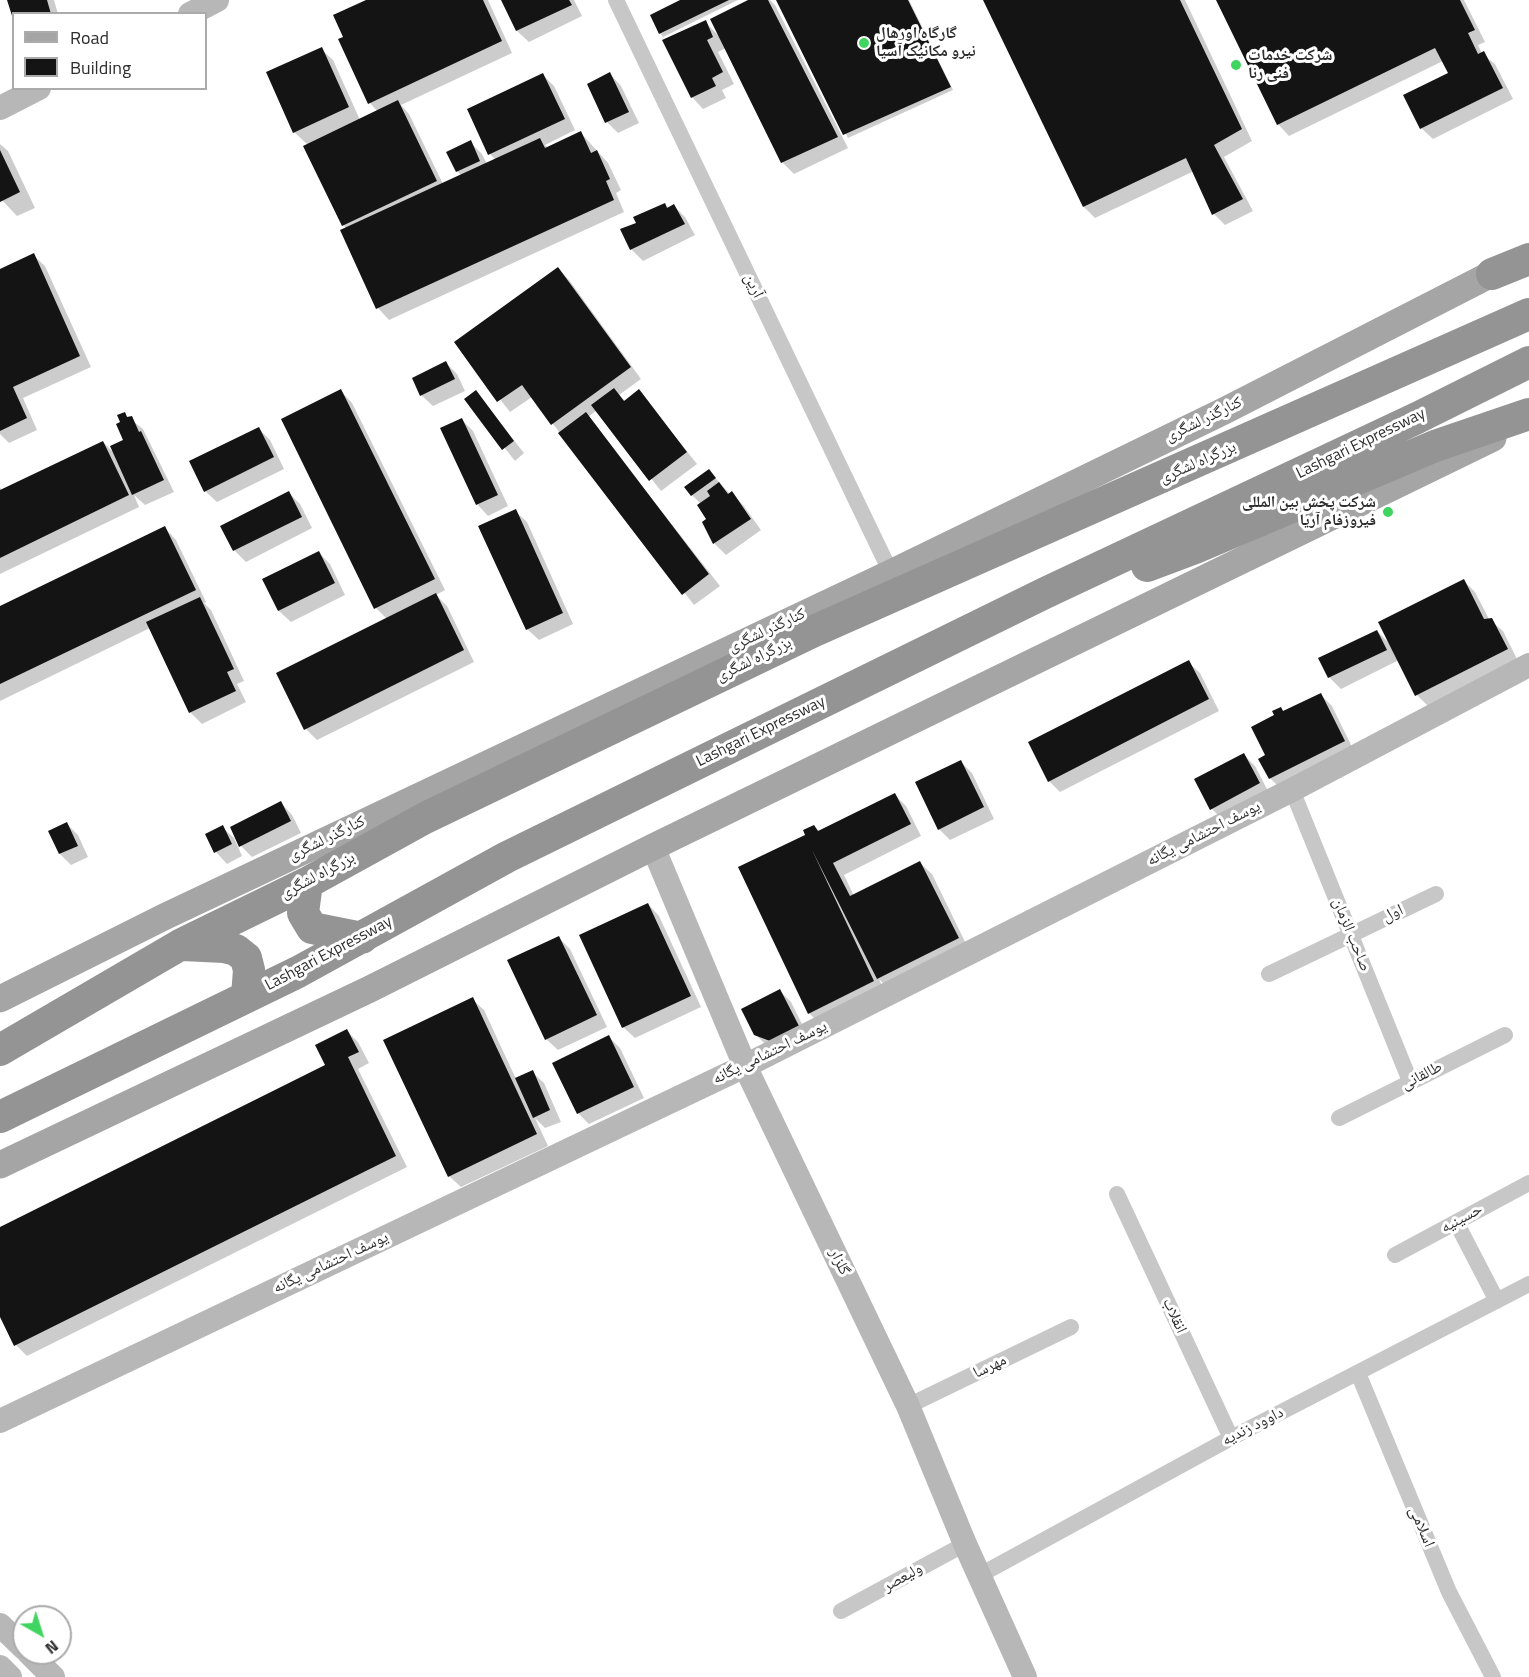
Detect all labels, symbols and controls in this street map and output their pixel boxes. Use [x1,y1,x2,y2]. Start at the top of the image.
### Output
legend [12,12,207,90]
text: Road [70,24,109,51]
place label: گارگاه اورهال نیرو مکانیک آسیا [876,24,976,62]
marker: گارگاه اورهال نیرو مکانیک آسیا [857,36,871,50]
place label: شرکت خدمات فنی رنا [1248,46,1332,84]
text: Building [70,54,131,81]
marker: شرکت خدمات فنی رنا [1229,58,1243,72]
street label: آرین [739,271,767,301]
street label: کنارگذر لشگری [1162,393,1246,447]
street label: Lashgari Expressway [1293,404,1429,484]
street label: بزرگراه لشگری [1157,438,1239,488]
place label: شرکت پخش بین المللی فیروزفام آریا [1242,493,1376,531]
marker: شرکت پخش بین المللی فیروزفام آریا [1381,505,1395,519]
street label: کنارگذر لشگری [725,605,809,657]
street label: بزرگراه لشگری [713,633,795,687]
street label: Lashgari Expressway [693,692,829,772]
street label: یوسف احتشامی یگانه [1144,797,1264,871]
street label: کنارگذر لشگری [285,812,369,866]
street label: بزرگراه لشگری [277,848,359,904]
street label: صاحب الزمان [1328,895,1374,975]
street label: اول [1380,901,1406,927]
street label: Lashgari Expressway [262,912,396,996]
street label: یوسف احتشامی یگانه [710,1017,830,1089]
street label: طالقانی [1398,1058,1446,1094]
street label: حسینیه [1438,1200,1486,1238]
street label: یوسف احتشامی یگانه [270,1228,392,1298]
street label: گلزار [824,1246,854,1278]
street label: انقلاب [1158,1295,1190,1337]
street label: مهرسا [970,1351,1010,1383]
street label: داوود زندیه [1219,1403,1287,1451]
street label: اسلامی [1404,1504,1438,1550]
street label: ولیعصر [880,1559,926,1597]
north arrow [12,1605,72,1665]
text: N [40,1635,64,1660]

